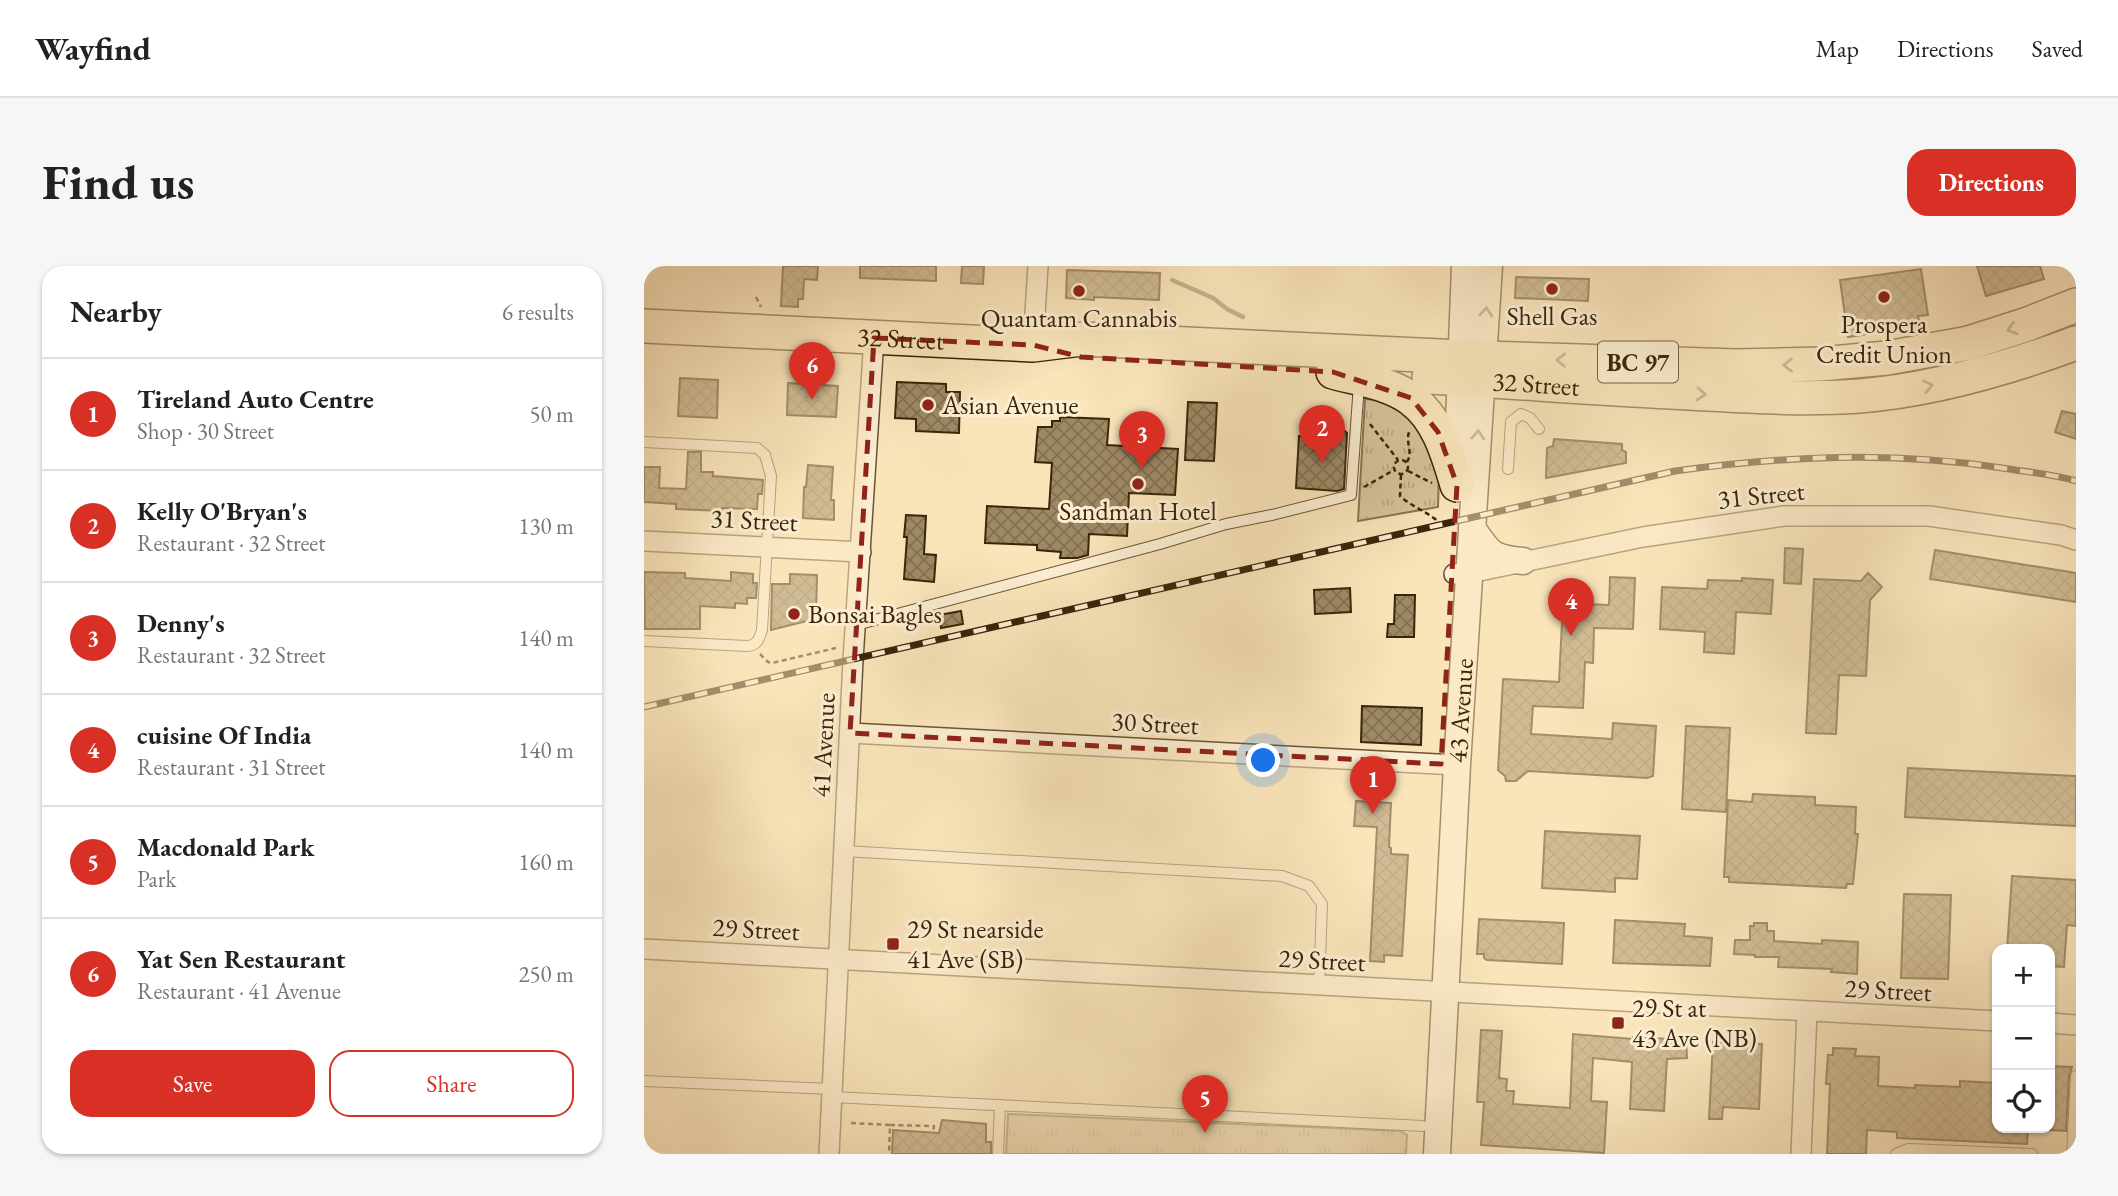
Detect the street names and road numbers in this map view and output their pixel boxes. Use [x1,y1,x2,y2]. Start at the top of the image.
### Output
street label: 32 Street [856,319,945,358]
road number: BC 97 [1598,342,1678,382]
street label: 32 Street [1491,364,1580,404]
street label: 31 Street [1716,474,1806,516]
street label: 31 Street [710,501,798,539]
street label: 43 Avenue [1440,657,1481,764]
street label: 41 Avenue [803,692,843,798]
street label: 30 Street [1111,704,1199,742]
street label: 29 Street [712,910,800,948]
street label: 29 Street [1278,941,1366,979]
street label: 29 Street [1844,971,1932,1009]

